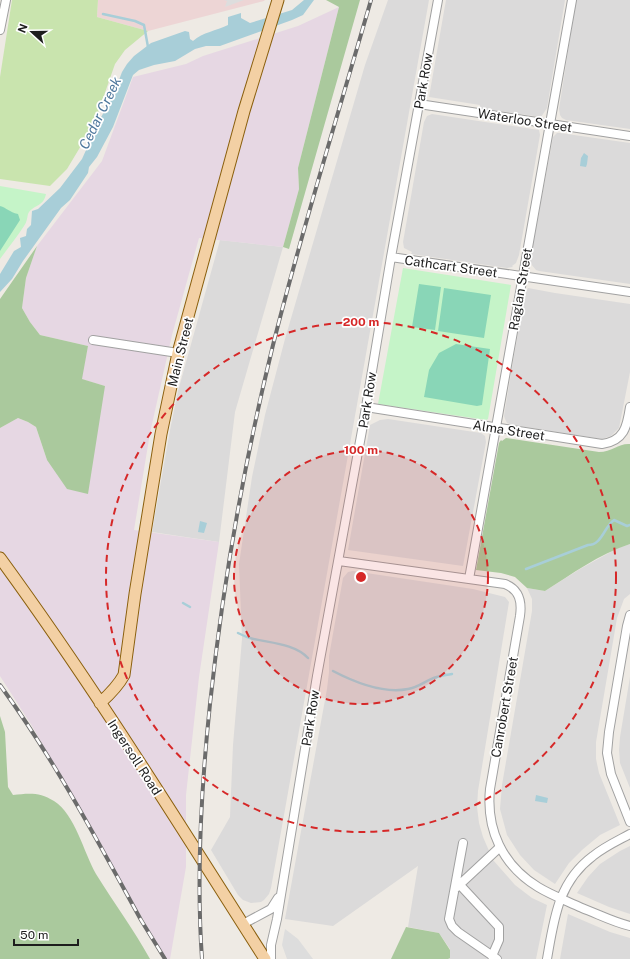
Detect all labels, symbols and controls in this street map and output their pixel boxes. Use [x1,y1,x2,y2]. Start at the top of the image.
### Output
north arrow [12,12,52,52]
text: N [16,22,30,35]
street label: Park Row [411,52,436,110]
water label: Cedar Creek [76,74,125,152]
street label: Waterloo Street [477,106,573,135]
street label: Raglan Street [506,247,535,332]
street label: Cathcart Street [404,253,498,280]
text: 200 m [343,315,379,329]
street label: Main Street [165,316,196,388]
street label: Park Row [356,371,379,429]
street label: Alma Street [472,417,546,444]
text: 100 m [344,443,378,457]
centre of rings [354,570,368,584]
street label: Canrobert Street [488,656,521,759]
street label: Park Row [299,689,322,747]
street label: Ingersoll Road [105,717,165,798]
scale bar [14,921,78,947]
text: 50 m [20,928,48,942]

